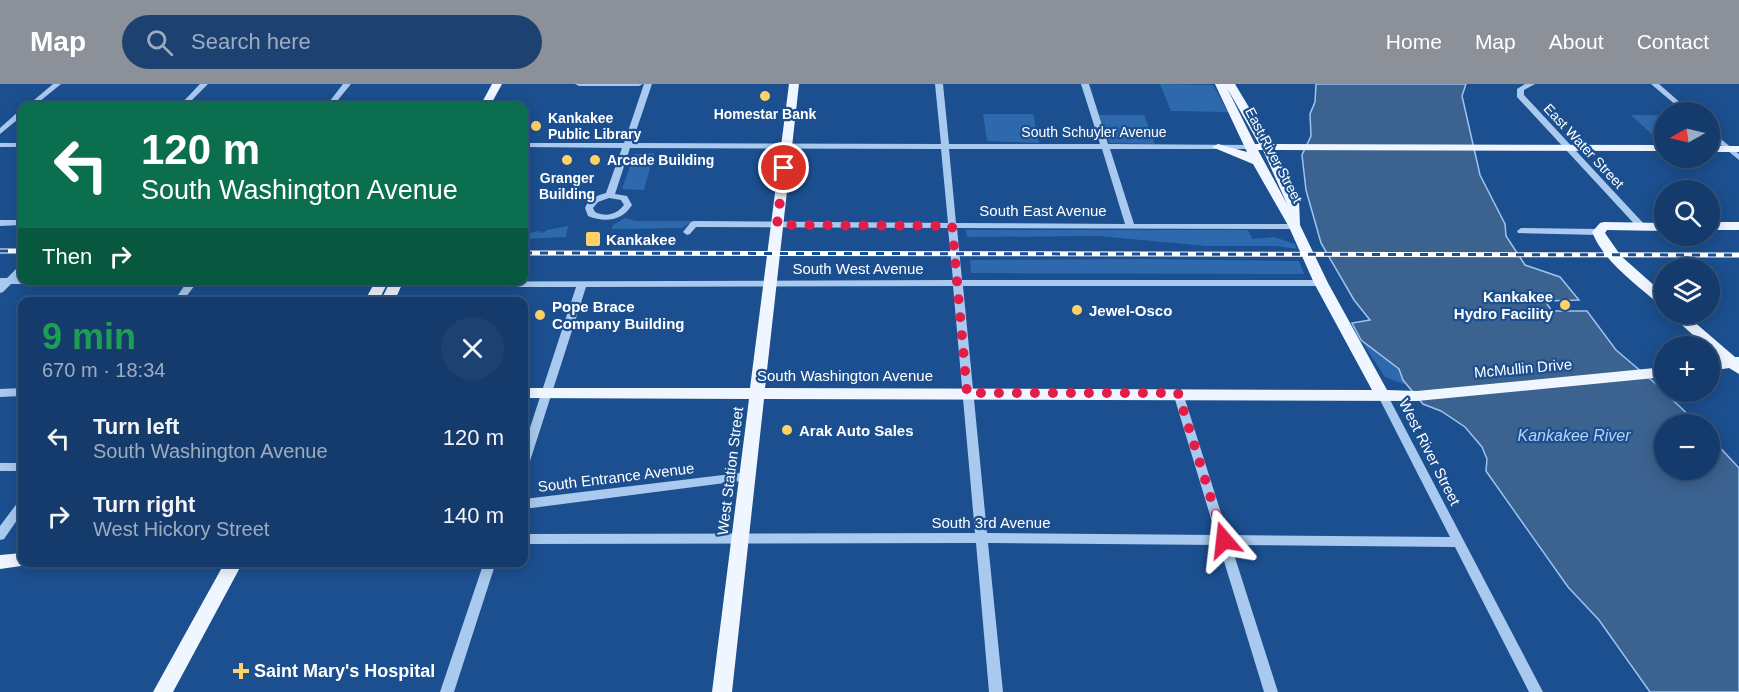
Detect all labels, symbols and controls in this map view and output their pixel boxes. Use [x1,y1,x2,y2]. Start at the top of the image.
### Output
search box [122,15,542,69]
text: Map [30,26,86,57]
icon: search [143,26,176,59]
text: Search here [191,29,311,54]
text: Home [1386,30,1442,53]
text: Map [1475,30,1516,53]
text: About [1549,30,1604,53]
text: Contact [1637,30,1709,53]
marker: Homestar Bank [758,89,772,103]
street label: East Water Street [1541,100,1627,192]
north arrow [1654,102,1720,168]
map controls [1654,102,1720,480]
street label: East River Street [1242,105,1306,206]
place label: Homestar Bank [714,106,817,122]
place label: Kankakee Public Library [548,110,642,142]
marker: Kankakee Public Library [529,119,543,133]
street label: South Schuyler Avenue [1021,124,1167,140]
icon: left [42,126,120,204]
text: 120 m [141,126,260,173]
pin [758,142,809,193]
icon: arrive [767,151,800,184]
place label: Arcade Building [607,152,714,168]
marker: Granger Building [560,153,574,167]
marker: Arcade Building [588,153,602,167]
place label: Granger Building [539,170,595,202]
text: South Washington Avenue [141,175,458,205]
button: search [1654,180,1720,246]
street label: South East Avenue [979,202,1107,219]
marker: Kankakee [584,230,602,248]
place label: Kankakee [606,231,676,248]
icon: right [104,240,137,273]
text: Then [42,244,92,269]
button: layers [1654,258,1720,324]
street label: South West Avenue [792,260,924,277]
place label: Kankakee Hydro Facility [1454,288,1554,322]
place label: Pope Brace Company Building [552,298,685,332]
marker: Kankakee Hydro Facility [1558,298,1572,312]
place label: Jewel-Osco [1089,302,1172,319]
marker: Jewel-Osco [1070,303,1084,317]
marker: Pope Brace Company Building [533,308,547,322]
text: 9 min [42,316,136,357]
button: close [441,317,504,380]
button: + [1654,336,1720,402]
street label: McMullin Drive [1473,355,1573,381]
text: 670 m · 18:34 [42,359,165,381]
street label: South Washington Avenue [757,367,933,384]
street label: West River Street [1396,396,1465,509]
street label: West Station Street [714,405,746,536]
text: Turn left [93,414,179,439]
button: − [1654,414,1720,480]
icon: left [42,422,75,455]
place label: Arak Auto Sales [799,422,914,439]
marker: Arak Auto Sales [780,423,794,437]
text: 120 m [443,425,504,450]
water label: Kankakee River [1518,427,1631,444]
text: South Washington Avenue [93,440,328,462]
street label: South Entrance Avenue [537,459,695,495]
text: Turn right [93,492,195,517]
icon: right [42,500,75,533]
text: 140 m [443,503,504,528]
position arrow [1192,508,1256,572]
street label: South 3rd Avenue [932,514,1051,531]
text: West Hickory Street [93,518,269,540]
place label: Saint Mary's Hospital [254,661,435,681]
marker: Saint Mary's Hospital [232,662,250,680]

